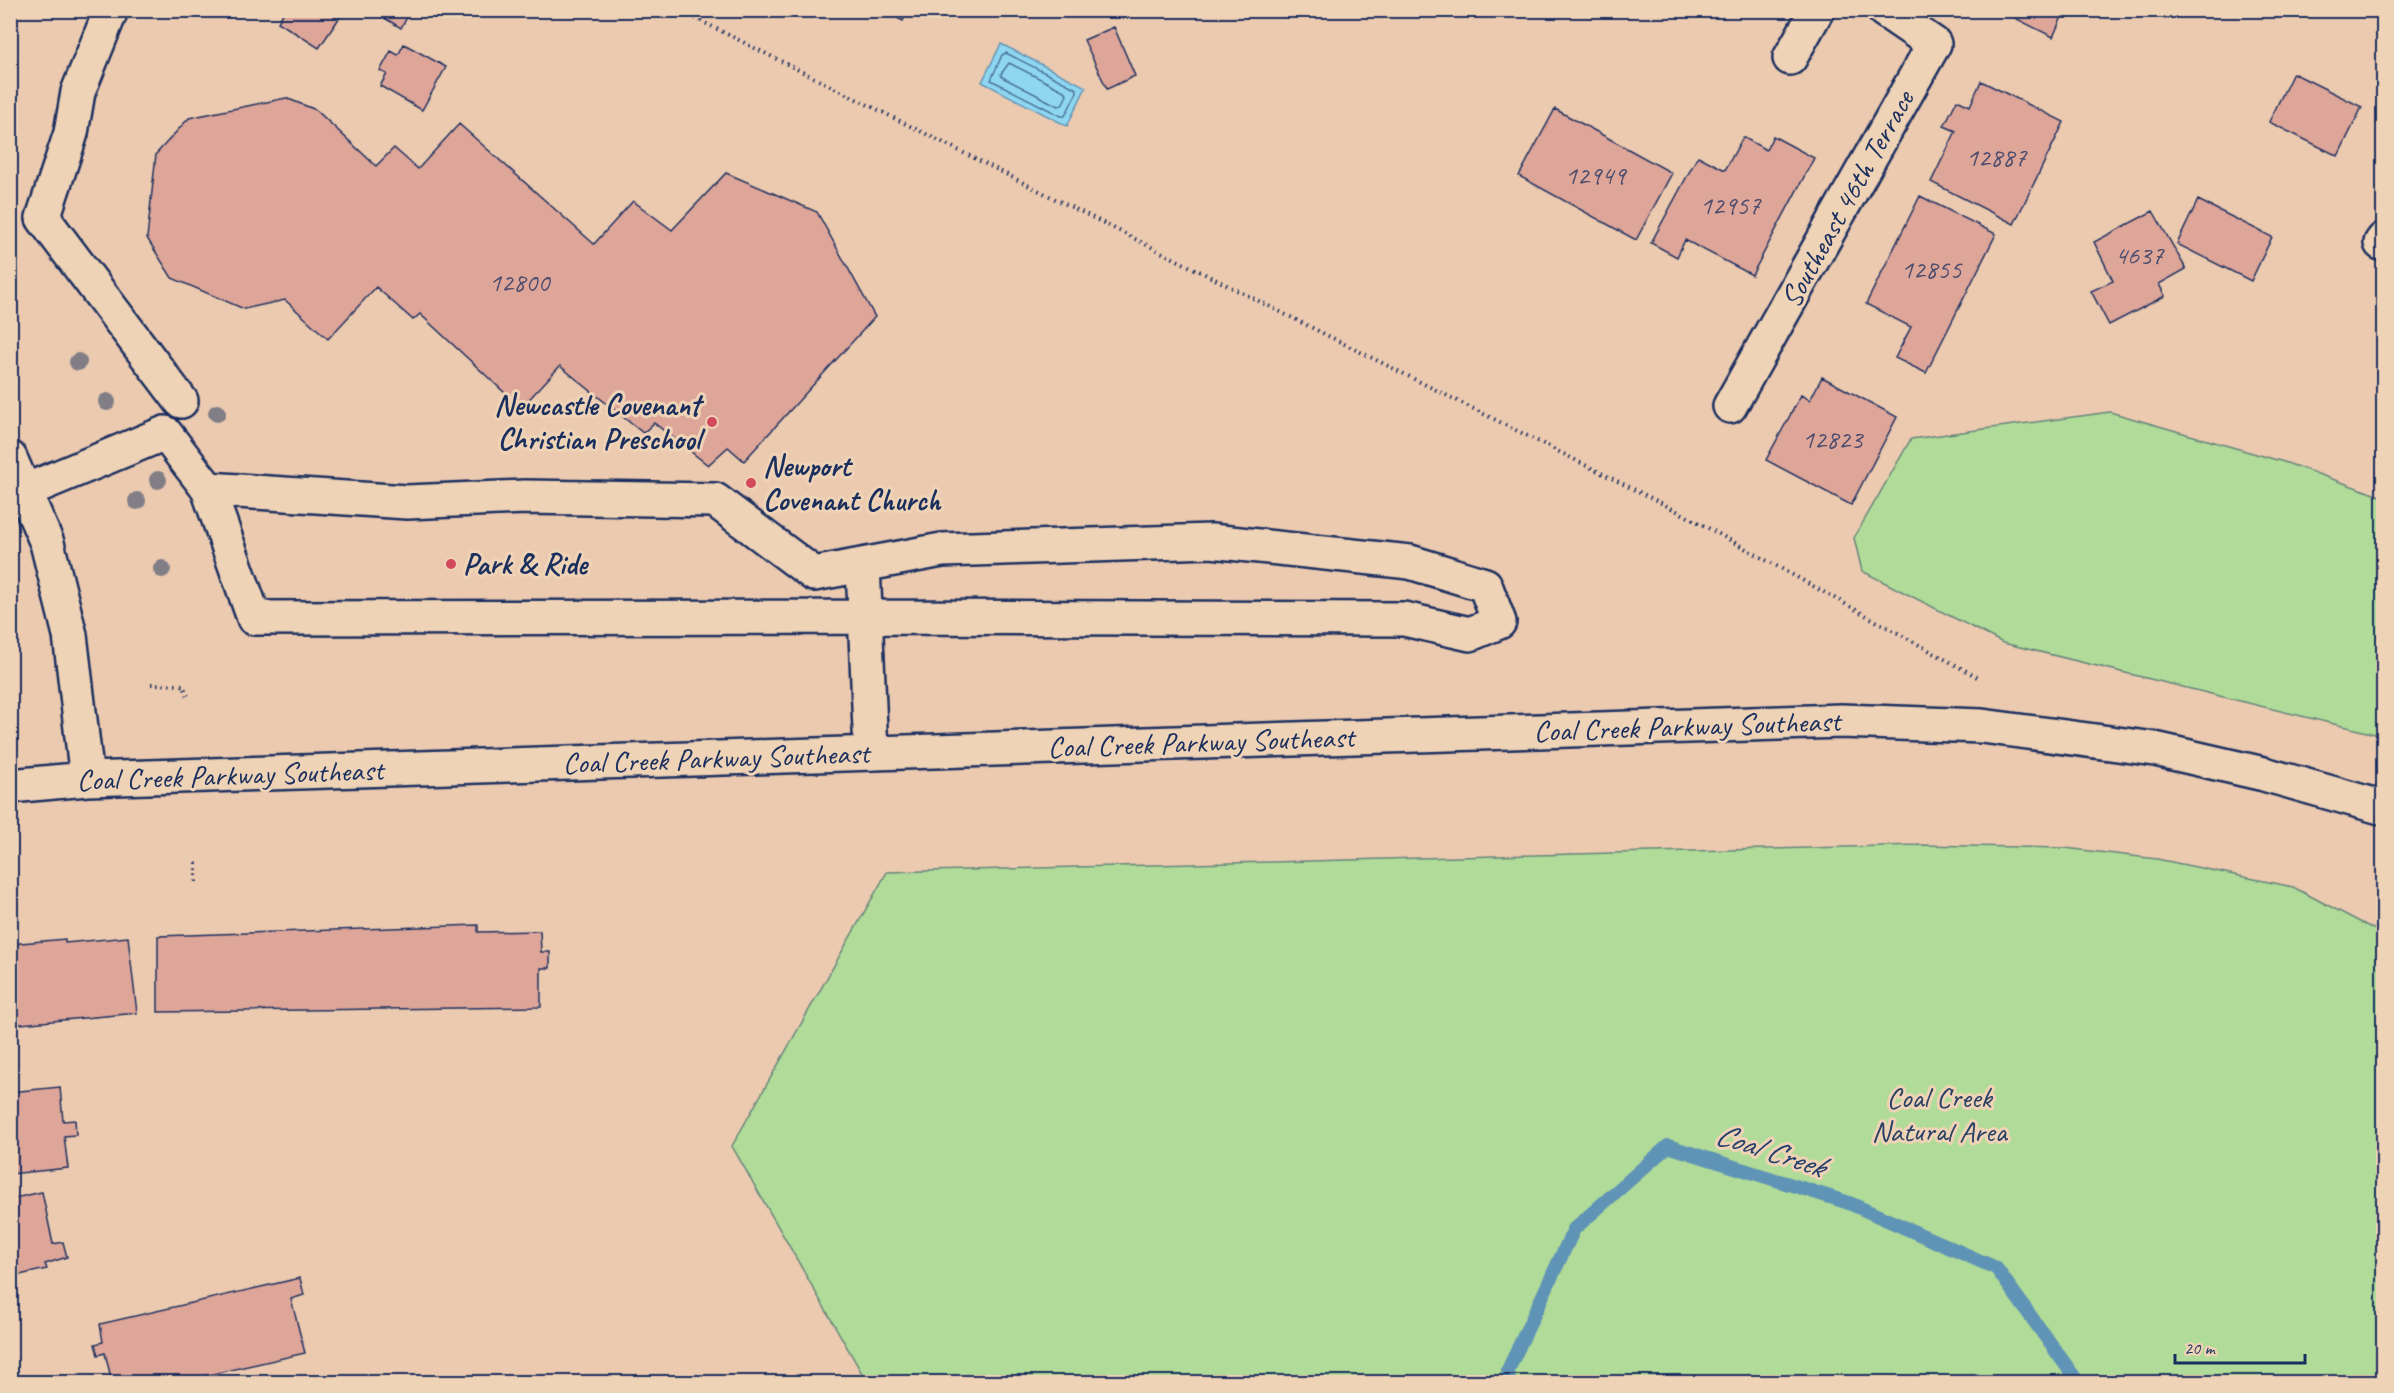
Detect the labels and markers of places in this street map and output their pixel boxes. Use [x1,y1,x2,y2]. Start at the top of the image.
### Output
place label: Newcastle Covenant Christian Preschool [494,386,706,458]
marker: Newcastle Covenant Christian Preschool [705,415,719,429]
place label: Newport Covenant Church [763,447,942,519]
marker: Newport Covenant Church [744,476,758,490]
place label: Park & Ride [463,545,589,583]
marker: Park & Ride [444,557,458,571]

